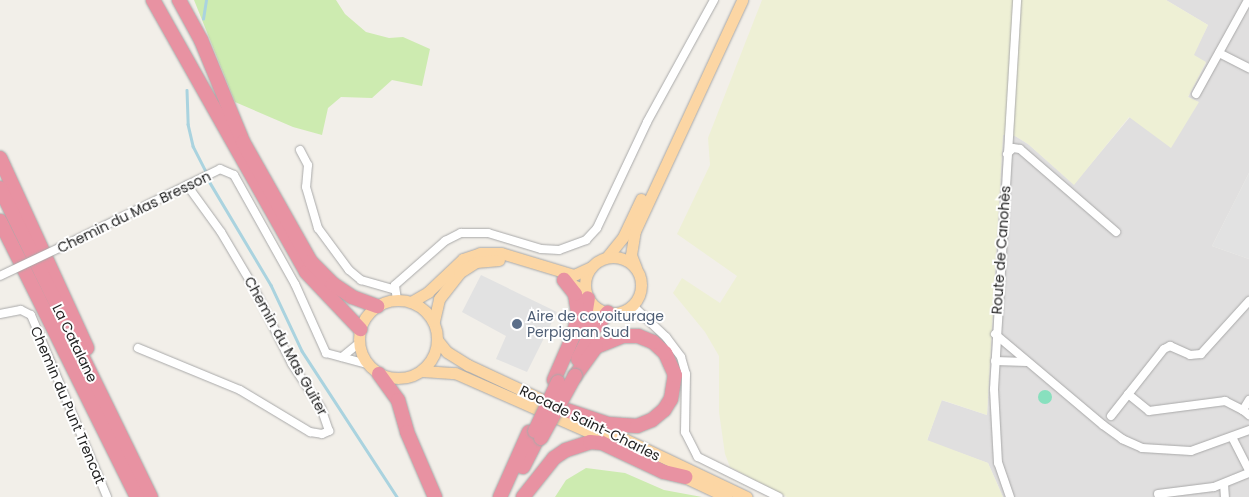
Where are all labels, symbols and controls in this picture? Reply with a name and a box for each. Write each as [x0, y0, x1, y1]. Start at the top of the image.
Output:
street label: Chemin du Mas Bresson [54, 167, 214, 257]
street label: Route de Canohès [988, 185, 1014, 315]
street label: Chemin du Mas Guiter [241, 274, 331, 418]
street label: La Catalane [49, 301, 101, 385]
place label: Aire de covoiturage Perpignan Sud [527, 308, 664, 341]
marker: Aire de covoiturage Perpignan Sud [511, 318, 523, 330]
street label: Chemin du Punt Trencat [27, 324, 109, 486]
street label: Rocade Saint-Charles [517, 382, 663, 464]

